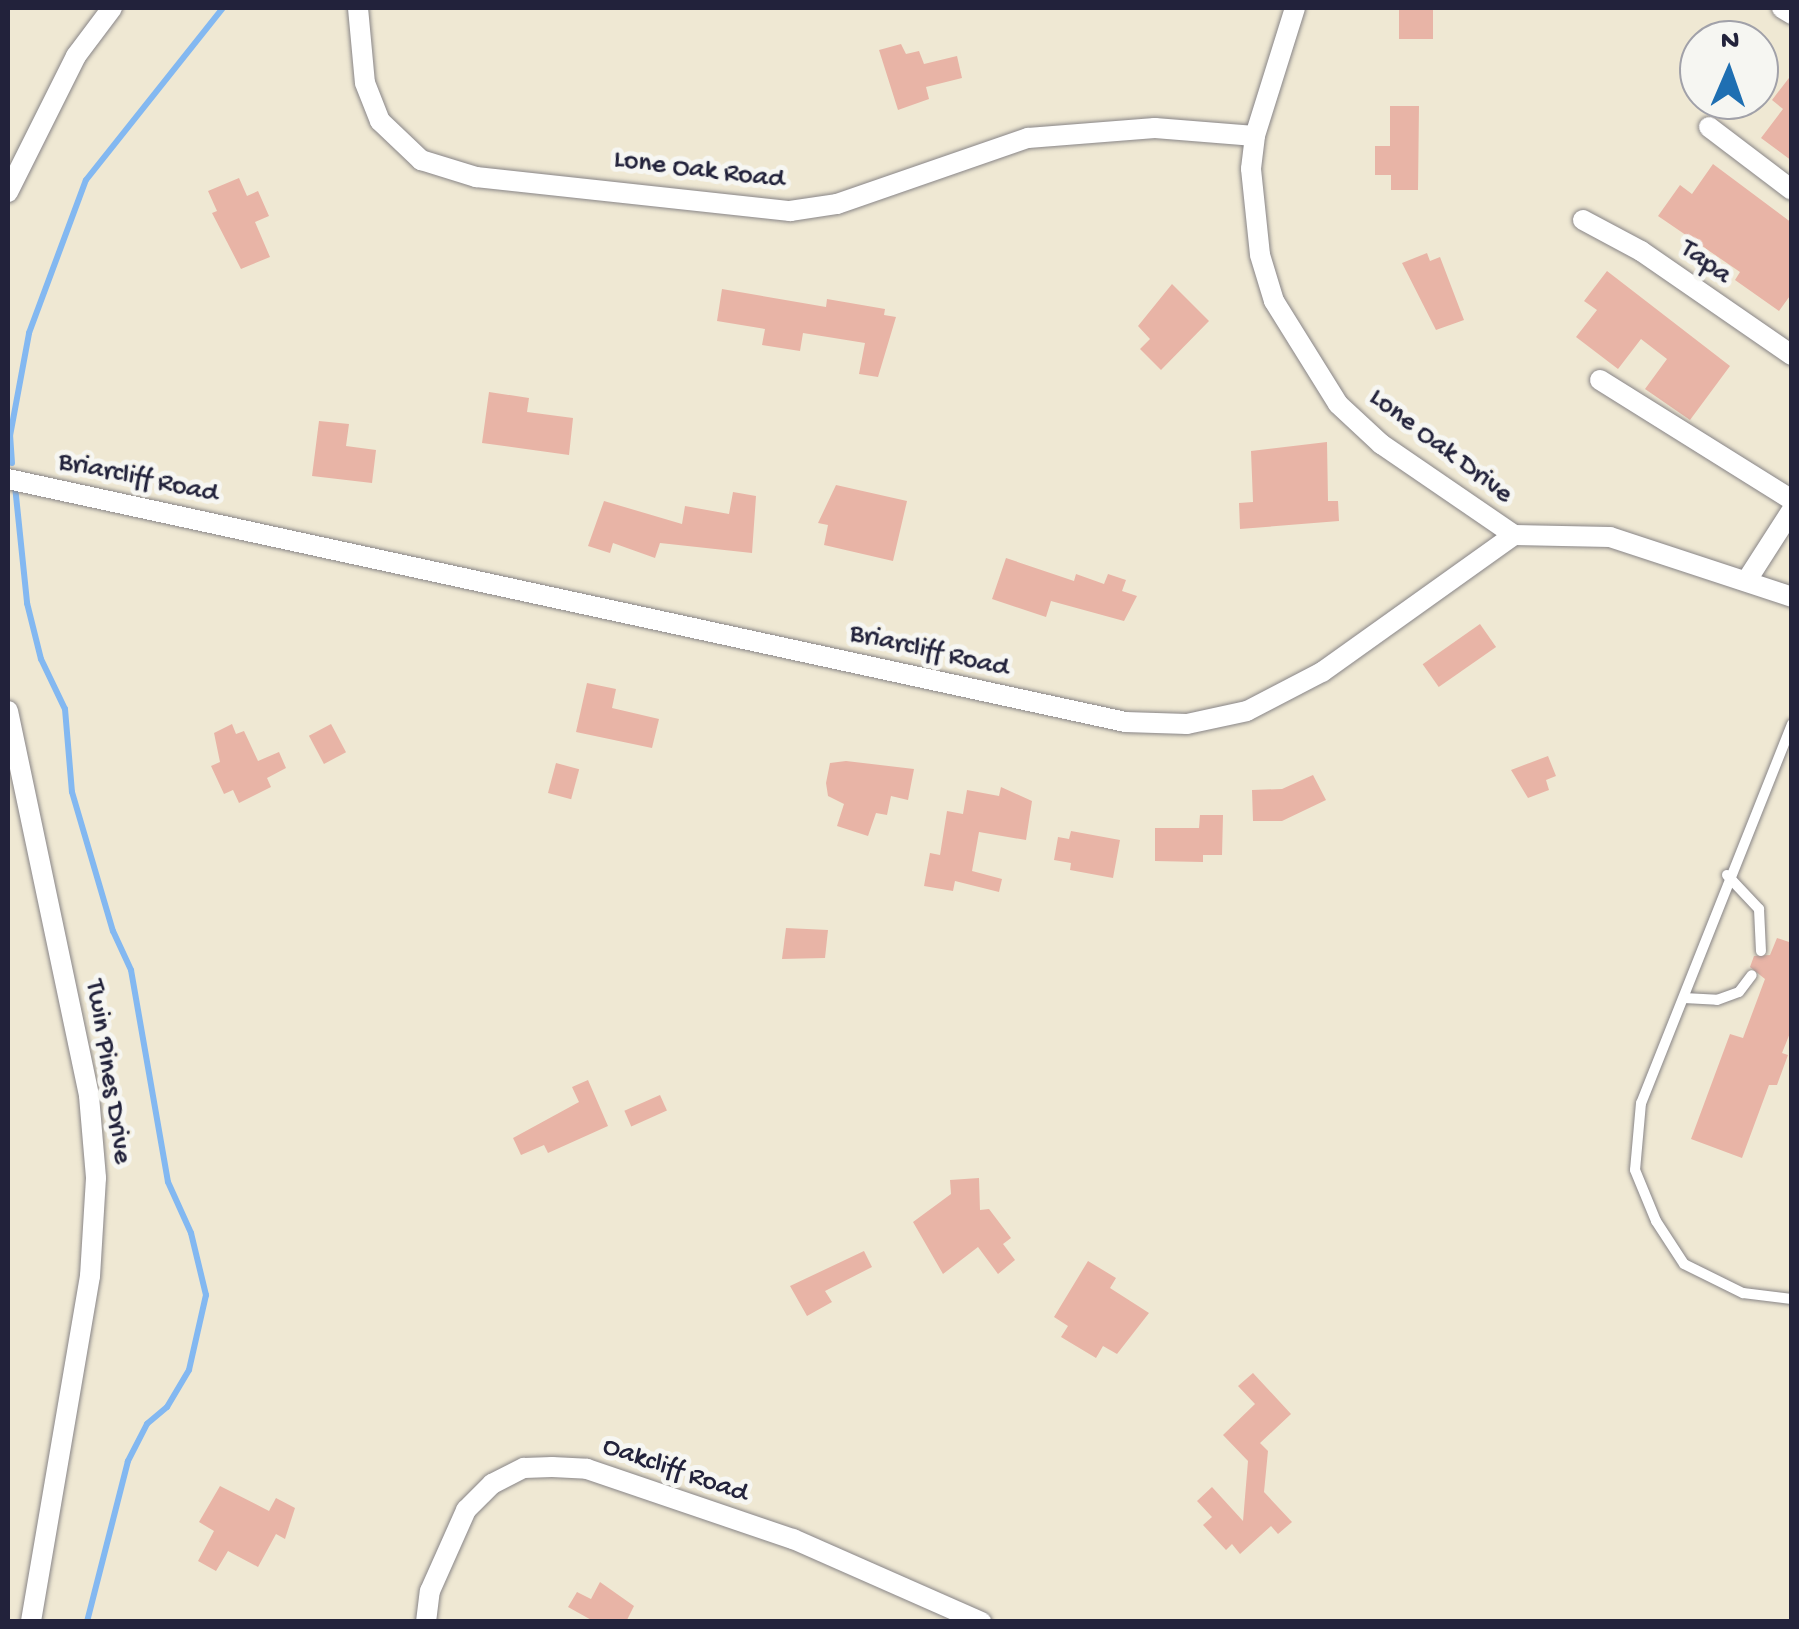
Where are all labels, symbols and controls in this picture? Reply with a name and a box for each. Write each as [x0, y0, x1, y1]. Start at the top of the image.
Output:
north arrow [1679, 20, 1779, 120]
text: N [1720, 25, 1740, 58]
street label: Lone Oak Road [612, 144, 786, 198]
street label: Tapa [1673, 233, 1737, 293]
street label: Lone Oak Drive [1361, 382, 1519, 512]
street label: Briarcliff Road [55, 446, 221, 512]
street label: Briarcliff Road [846, 617, 1012, 687]
street label: Twin Pines Drive [76, 978, 138, 1166]
street label: Oakcliff Road [598, 1430, 752, 1512]

